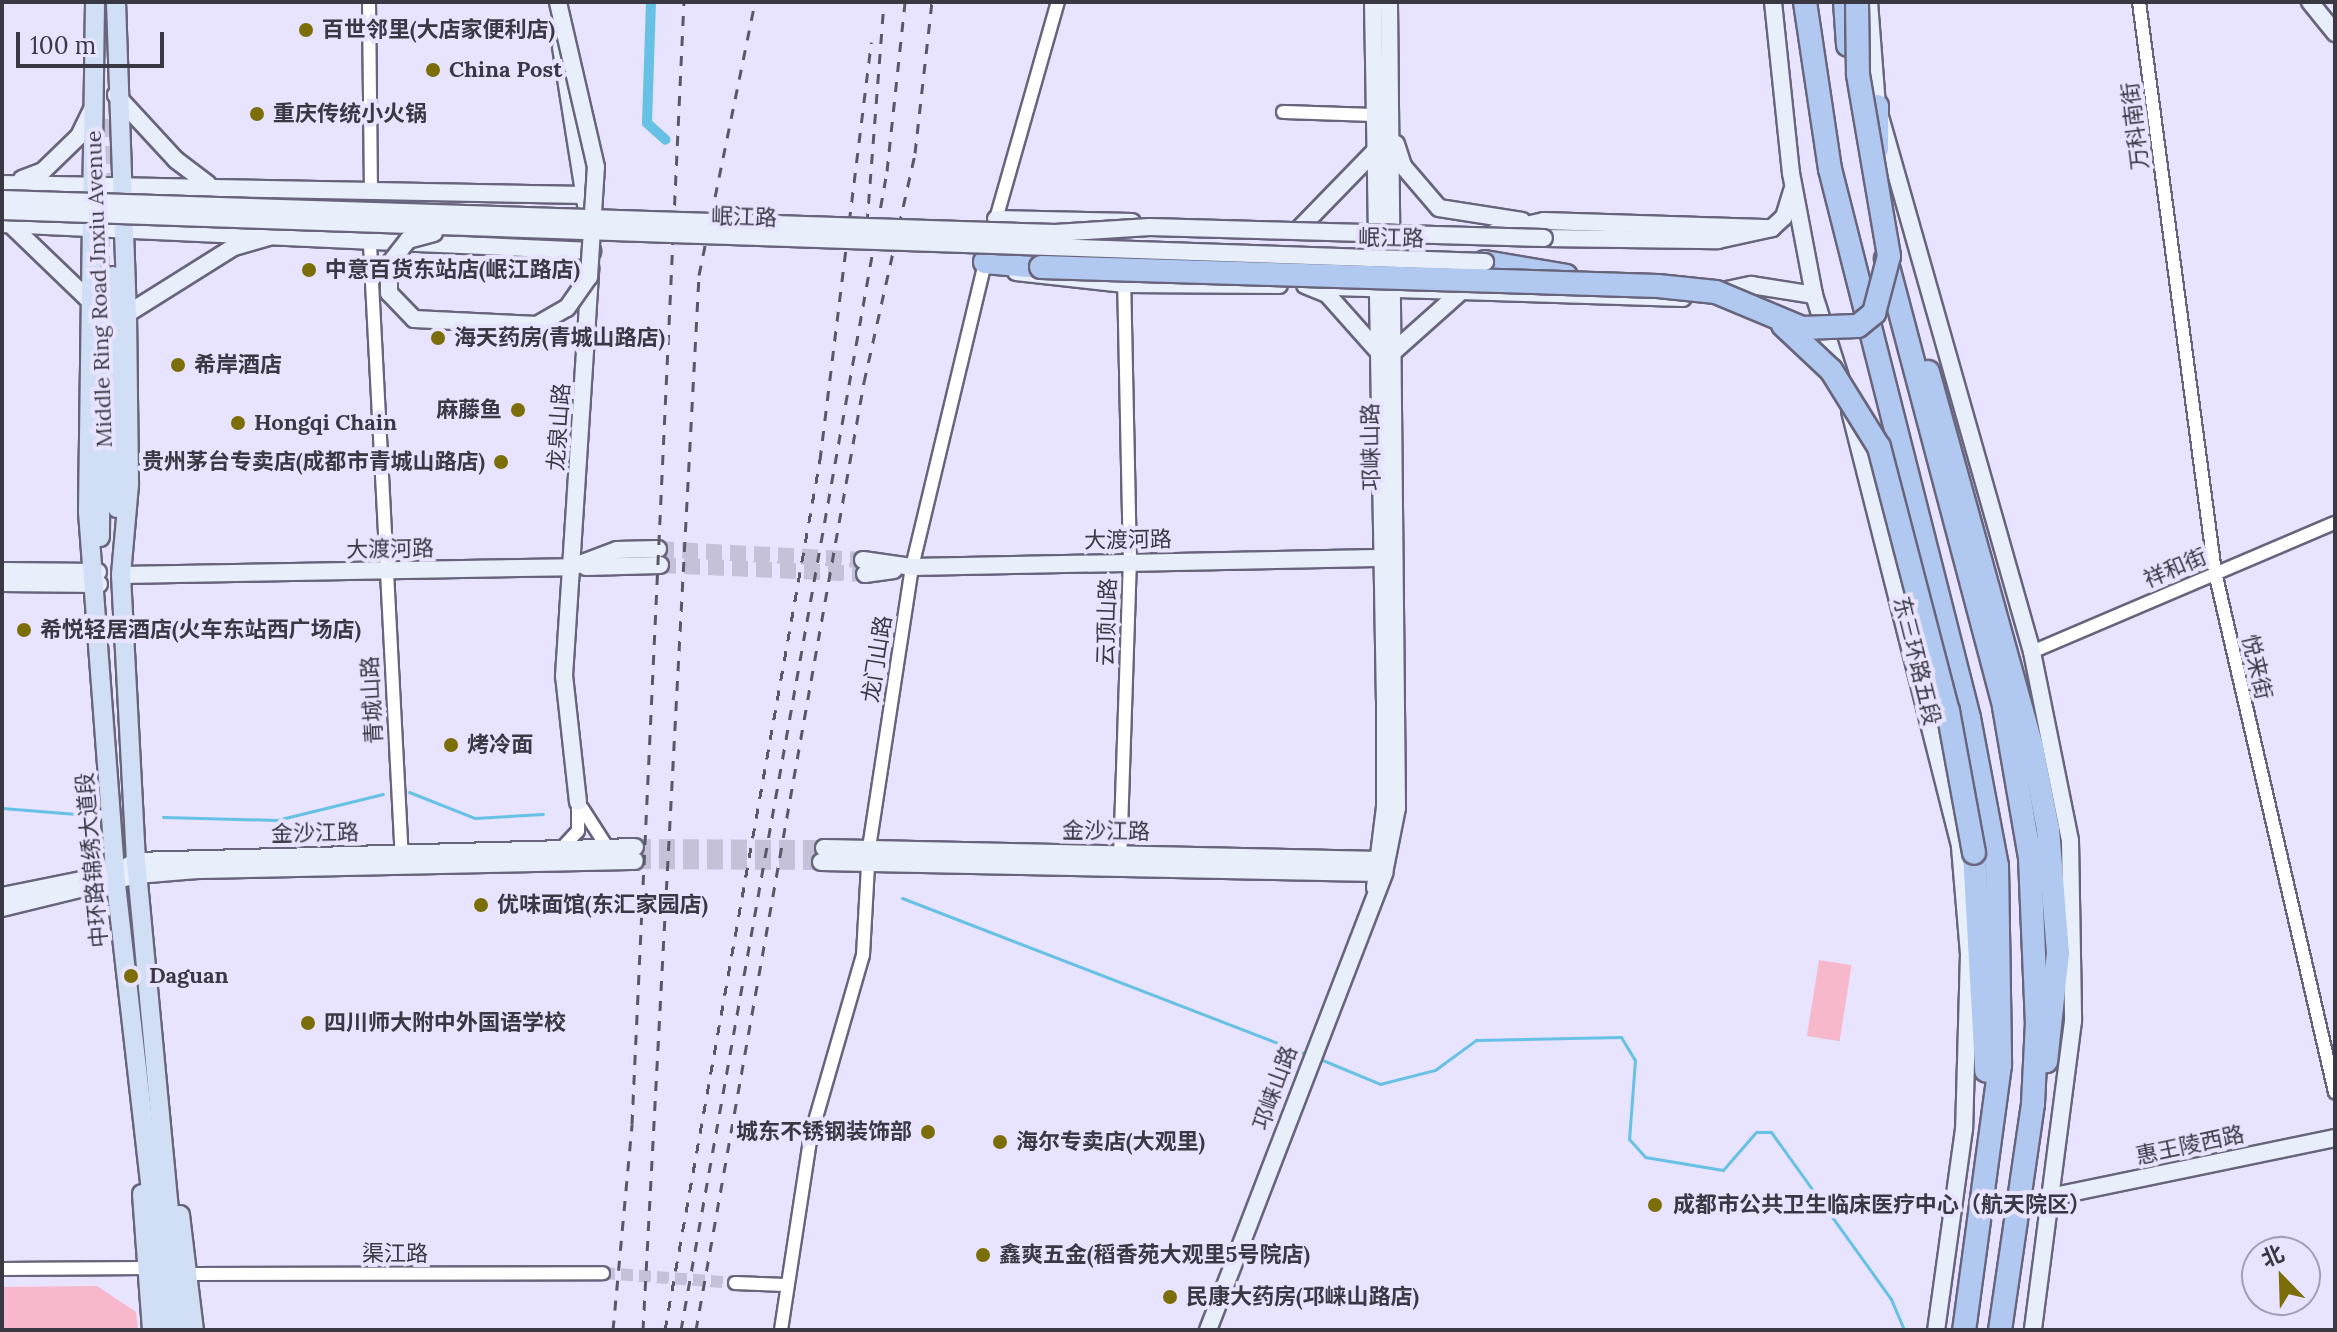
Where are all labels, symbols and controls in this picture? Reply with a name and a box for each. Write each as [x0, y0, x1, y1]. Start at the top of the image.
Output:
scale bar [20, 16, 168, 66]
place label: 百世邻里(大店家便利店) [322, 17, 555, 43]
marker: 百世邻里(大店家便利店) [297, 21, 315, 39]
text: 100 m [30, 30, 96, 61]
place label: China Post [449, 57, 562, 83]
marker: China Post [424, 61, 442, 79]
street label: 万科南街 [2117, 81, 2153, 171]
place label: 重庆传统小火锅 [273, 101, 427, 127]
marker: 重庆传统小火锅 [248, 105, 266, 123]
street label: Middle Ring Road Jnxiu Avenue [80, 130, 118, 448]
street label: 岷江路 [711, 203, 777, 231]
street label: 岷江路 [1358, 224, 1424, 252]
place label: 中意百货东站店(岷江路店) [325, 257, 580, 283]
marker: 中意百货东站店(岷江路店) [300, 261, 318, 279]
place label: 海天药房(青城山路店) [454, 325, 665, 351]
marker: 海天药房(青城山路店) [429, 329, 447, 347]
place label: 希岸酒店 [194, 352, 282, 378]
marker: 希岸酒店 [169, 356, 187, 374]
street label: 龙泉山路 [543, 382, 575, 472]
place label: 麻藤鱼 [436, 397, 502, 423]
marker: 麻藤鱼 [509, 401, 527, 419]
street label: 邛崃山路 [1357, 403, 1385, 491]
place label: Hongqi Chain [254, 410, 397, 436]
marker: Hongqi Chain [229, 414, 247, 432]
place label: 贵州茅台专卖店(成都市青城山路店) [142, 449, 485, 475]
marker: 贵州茅台专卖店(成都市青城山路店) [492, 453, 510, 471]
street label: 大渡河路 [1084, 526, 1172, 554]
street label: 大渡河路 [346, 535, 434, 563]
street label: 祥和街 [2139, 543, 2211, 593]
street label: 云顶山路 [1092, 578, 1122, 666]
street label: 东三环路五段 [1888, 594, 1946, 728]
street label: 龙门山路 [857, 613, 897, 705]
place label: 希悦轻居酒店(火车东站西广场店) [40, 617, 361, 643]
marker: 希悦轻居酒店(火车东站西广场店) [15, 621, 33, 639]
street label: 悦来街 [2237, 632, 2277, 702]
street label: 青城山路 [357, 655, 387, 745]
place label: 烤冷面 [467, 732, 533, 758]
marker: 烤冷面 [442, 736, 460, 754]
street label: 中环路锦绣大道段 [71, 771, 113, 949]
street label: 金沙江路 [1062, 817, 1150, 845]
street label: 金沙江路 [271, 819, 359, 847]
place label: 优味面馆(东汇家园店) [497, 892, 708, 918]
marker: 优味面馆(东汇家园店) [472, 896, 490, 914]
place label: Daguan [149, 963, 229, 989]
marker: Daguan [120, 965, 142, 987]
place label: 四川师大附中外国语学校 [324, 1010, 566, 1036]
marker: 四川师大附中外国语学校 [299, 1014, 317, 1032]
street label: 邛崃山路 [1248, 1042, 1302, 1134]
place label: 城东不锈钢装饰部 [736, 1119, 912, 1145]
street label: 惠王陵西路 [2133, 1121, 2247, 1169]
marker: 城东不锈钢装饰部 [919, 1123, 937, 1141]
place label: 海尔专卖店(大观里) [1016, 1129, 1205, 1155]
marker: 海尔专卖店(大观里) [991, 1133, 1009, 1151]
place label: 成都市公共卫生临床医疗中心（航天院区） [1673, 1192, 2091, 1218]
marker: 成都市公共卫生临床医疗中心（航天院区） [1644, 1194, 1666, 1216]
north arrow [2241, 1236, 2321, 1316]
text: 北 [2257, 1239, 2288, 1273]
street label: 渠江路 [362, 1241, 428, 1267]
place label: 鑫爽五金(稻香苑大观里5号院店) [999, 1242, 1310, 1268]
marker: 鑫爽五金(稻香苑大观里5号院店) [974, 1246, 992, 1264]
place label: 民康大药房(邛崃山路店) [1186, 1284, 1419, 1310]
marker: 民康大药房(邛崃山路店) [1161, 1288, 1179, 1306]

